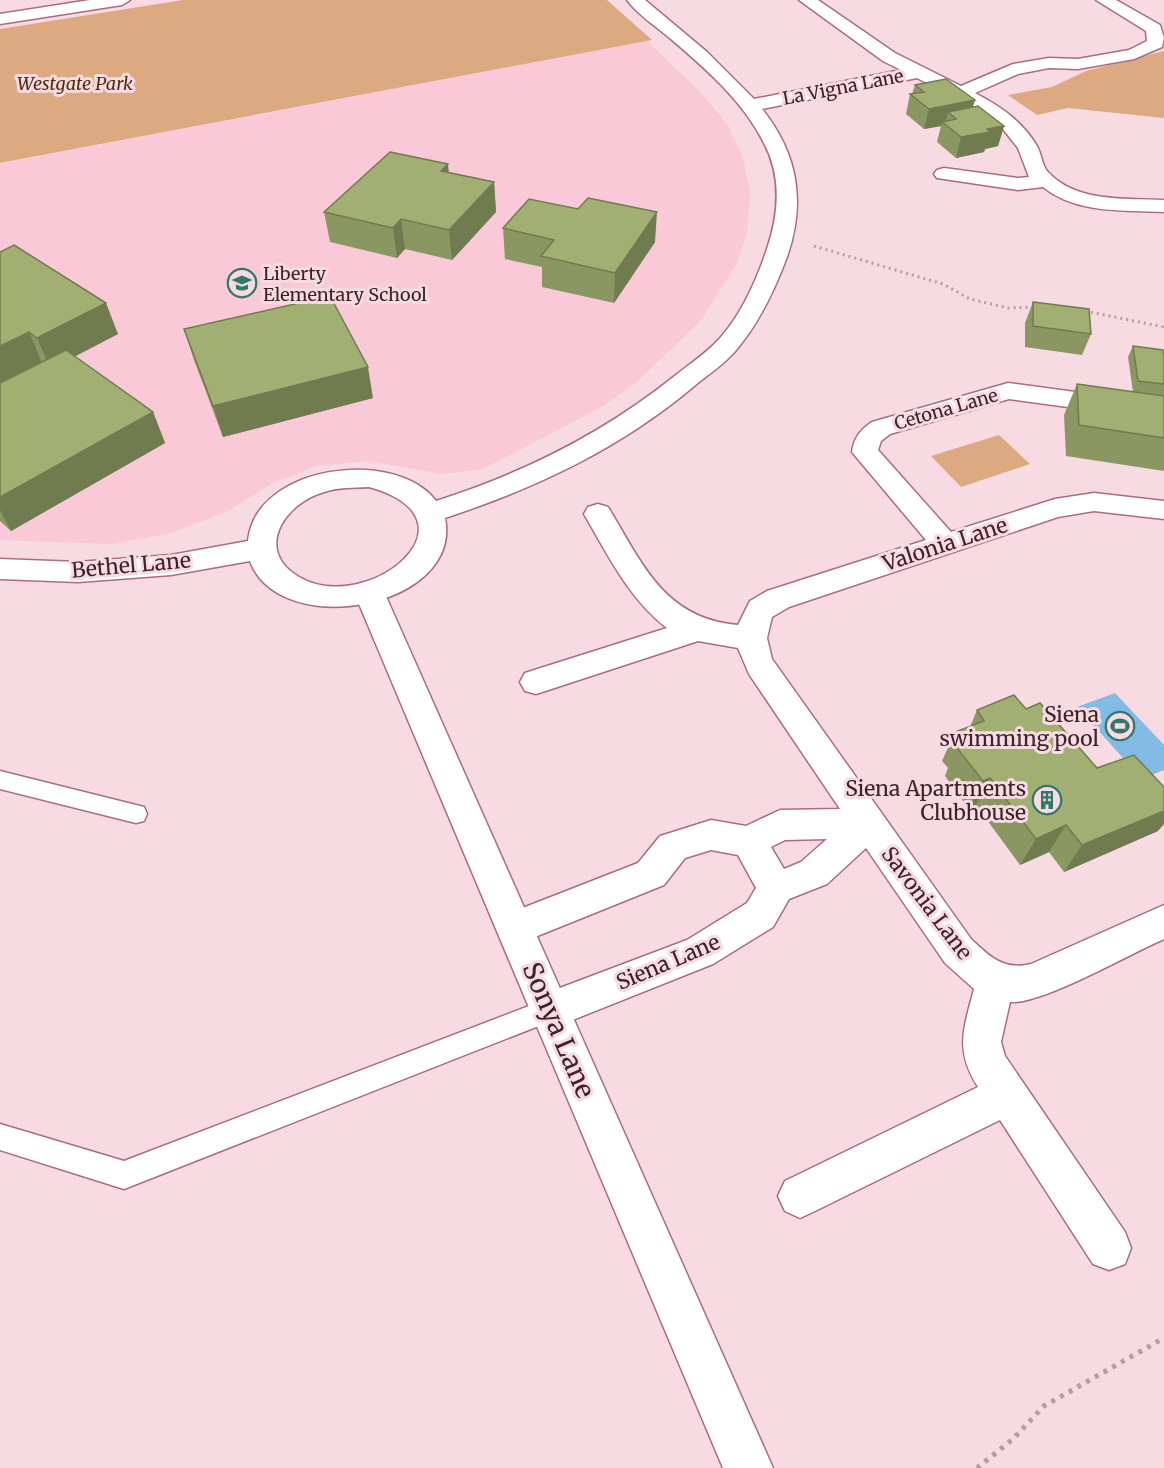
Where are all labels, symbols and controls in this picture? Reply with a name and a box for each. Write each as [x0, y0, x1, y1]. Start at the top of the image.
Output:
street label: La Vigna Lane [780, 64, 906, 110]
park label: Westgate Park [17, 72, 133, 95]
place label: Liberty Elementary School [263, 262, 427, 306]
school or university icon: Liberty Elementary School [226, 267, 258, 299]
street label: Cetona Lane [892, 383, 1000, 435]
street label: Valonia Lane [878, 511, 1011, 577]
street label: Bethel Lane [70, 546, 192, 584]
place label: Siena swimming pool [939, 701, 1099, 752]
sports icon: Siena swimming pool [1104, 710, 1136, 742]
place label: Siena Apartments Clubhouse [845, 775, 1026, 826]
building icon: Siena Apartments Clubhouse [1031, 784, 1063, 816]
street label: Savonia Lane [876, 841, 978, 965]
street label: Siena Lane [612, 928, 724, 996]
street label: Sonya Lane [516, 957, 602, 1103]

